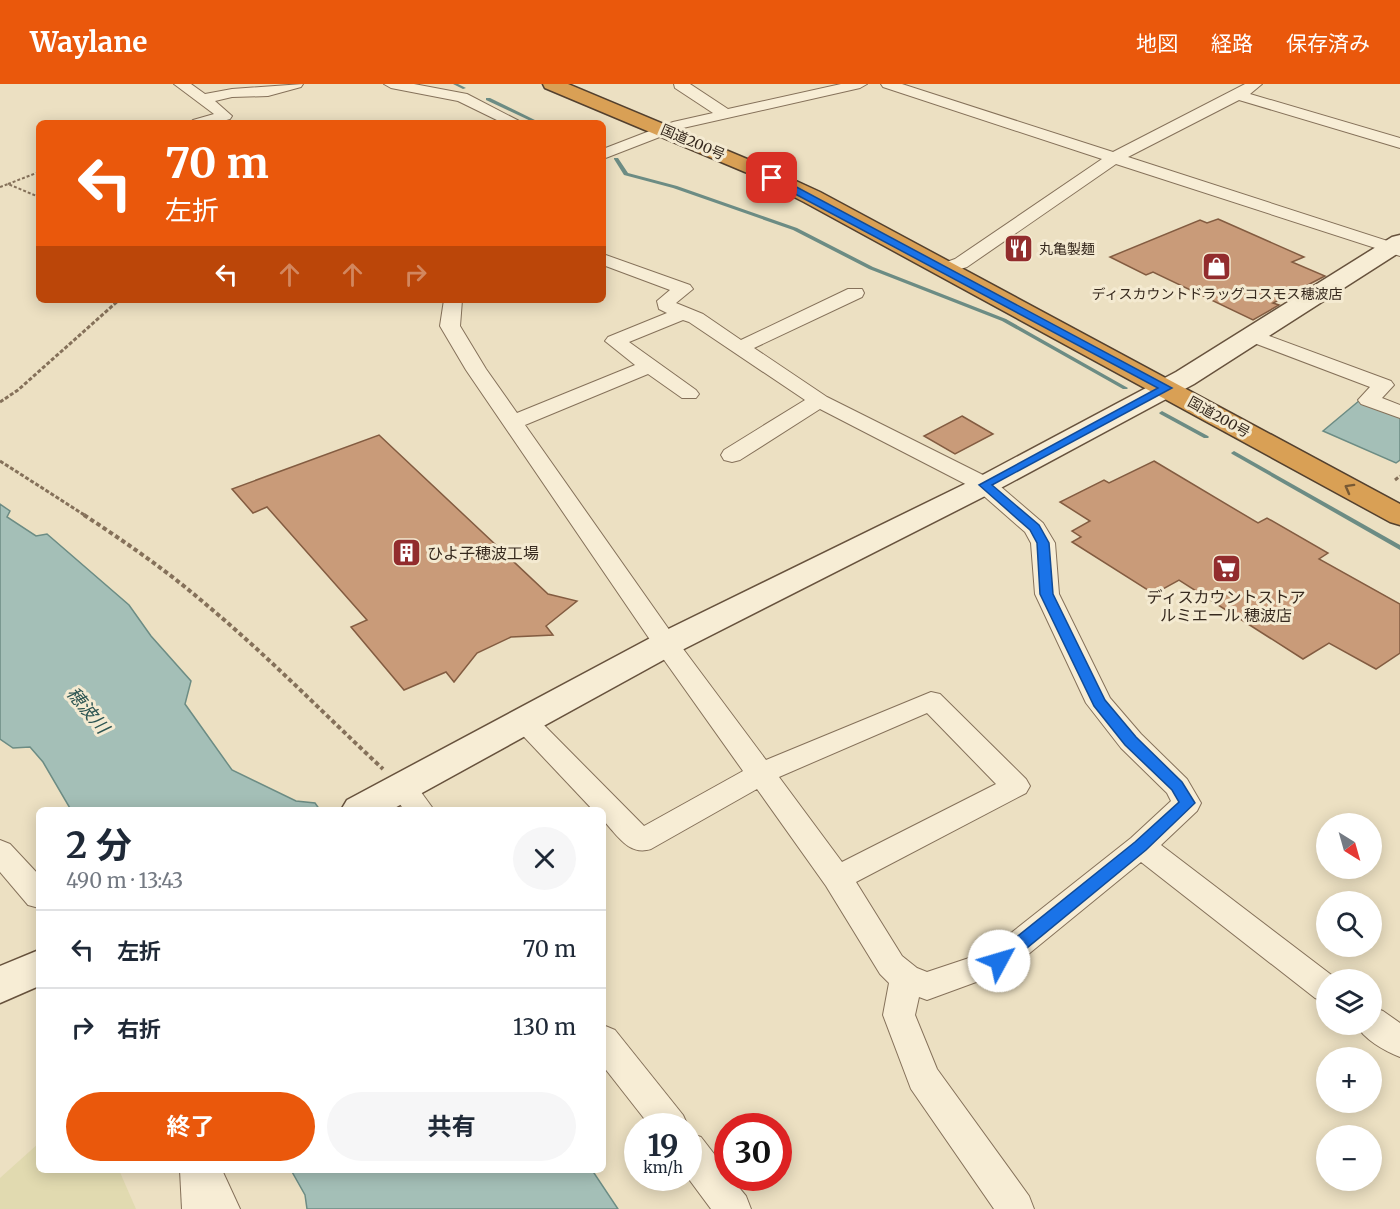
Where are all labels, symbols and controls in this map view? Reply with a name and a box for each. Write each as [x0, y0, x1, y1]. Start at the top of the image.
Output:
text: Waylane [30, 24, 147, 60]
text: 地図 [1136, 30, 1178, 57]
text: 経路 [1211, 30, 1253, 57]
text: 保存済み [1286, 30, 1370, 57]
street label: 国道200号 [658, 120, 728, 164]
text: 70 m [165, 137, 269, 189]
icon: left [66, 144, 144, 222]
pin [746, 152, 797, 203]
icon: arrive [755, 161, 788, 194]
text: 左折 [165, 193, 219, 227]
restaurant icon: 丸亀製麺 [1002, 233, 1034, 265]
place label: 丸亀製麺 [1039, 240, 1095, 258]
shop icon: ディスカウントドラッグコスモス穂波店 [1201, 251, 1233, 283]
icon: left [210, 258, 243, 291]
icon: ahead [273, 258, 306, 291]
icon: ahead [336, 258, 369, 291]
icon: right [399, 258, 432, 291]
place label: ディスカウントドラッグコスモス穂波店 [1091, 285, 1343, 303]
street label: 国道200号 [1185, 393, 1253, 441]
one-way arrow [1344, 484, 1355, 495]
building icon: ひよ子穂波工場 [390, 537, 422, 569]
place label: ひよ子穂波工場 [427, 543, 539, 563]
supermarket icon: ディスカウントストア ルミエール 穂波店 [1210, 553, 1242, 585]
place label: ディスカウントストア ルミエール 穂波店 [1147, 587, 1305, 625]
water label: 穂波川 [62, 682, 115, 740]
north arrow [1316, 813, 1382, 879]
map controls [1316, 813, 1382, 1191]
text: 2 分 [66, 823, 132, 868]
button: close [513, 827, 576, 890]
text: 490 m · 13:43 [66, 868, 183, 893]
button: search [1316, 891, 1382, 957]
position arrow [967, 929, 1031, 993]
icon: left [66, 933, 99, 966]
text: 70 m [523, 935, 576, 963]
text: 左折 [117, 937, 161, 965]
button: layers [1316, 969, 1382, 1035]
icon: right [66, 1011, 99, 1044]
text: 130 m [513, 1013, 576, 1041]
text: 右折 [117, 1015, 161, 1043]
button: + [1316, 1047, 1382, 1113]
button: 終了 [66, 1092, 315, 1161]
button: 共有 [327, 1092, 576, 1161]
speed limit sign: 30 [714, 1113, 792, 1191]
button: − [1316, 1125, 1382, 1191]
text: 19 [647, 1126, 679, 1164]
text: km/h [643, 1158, 683, 1177]

